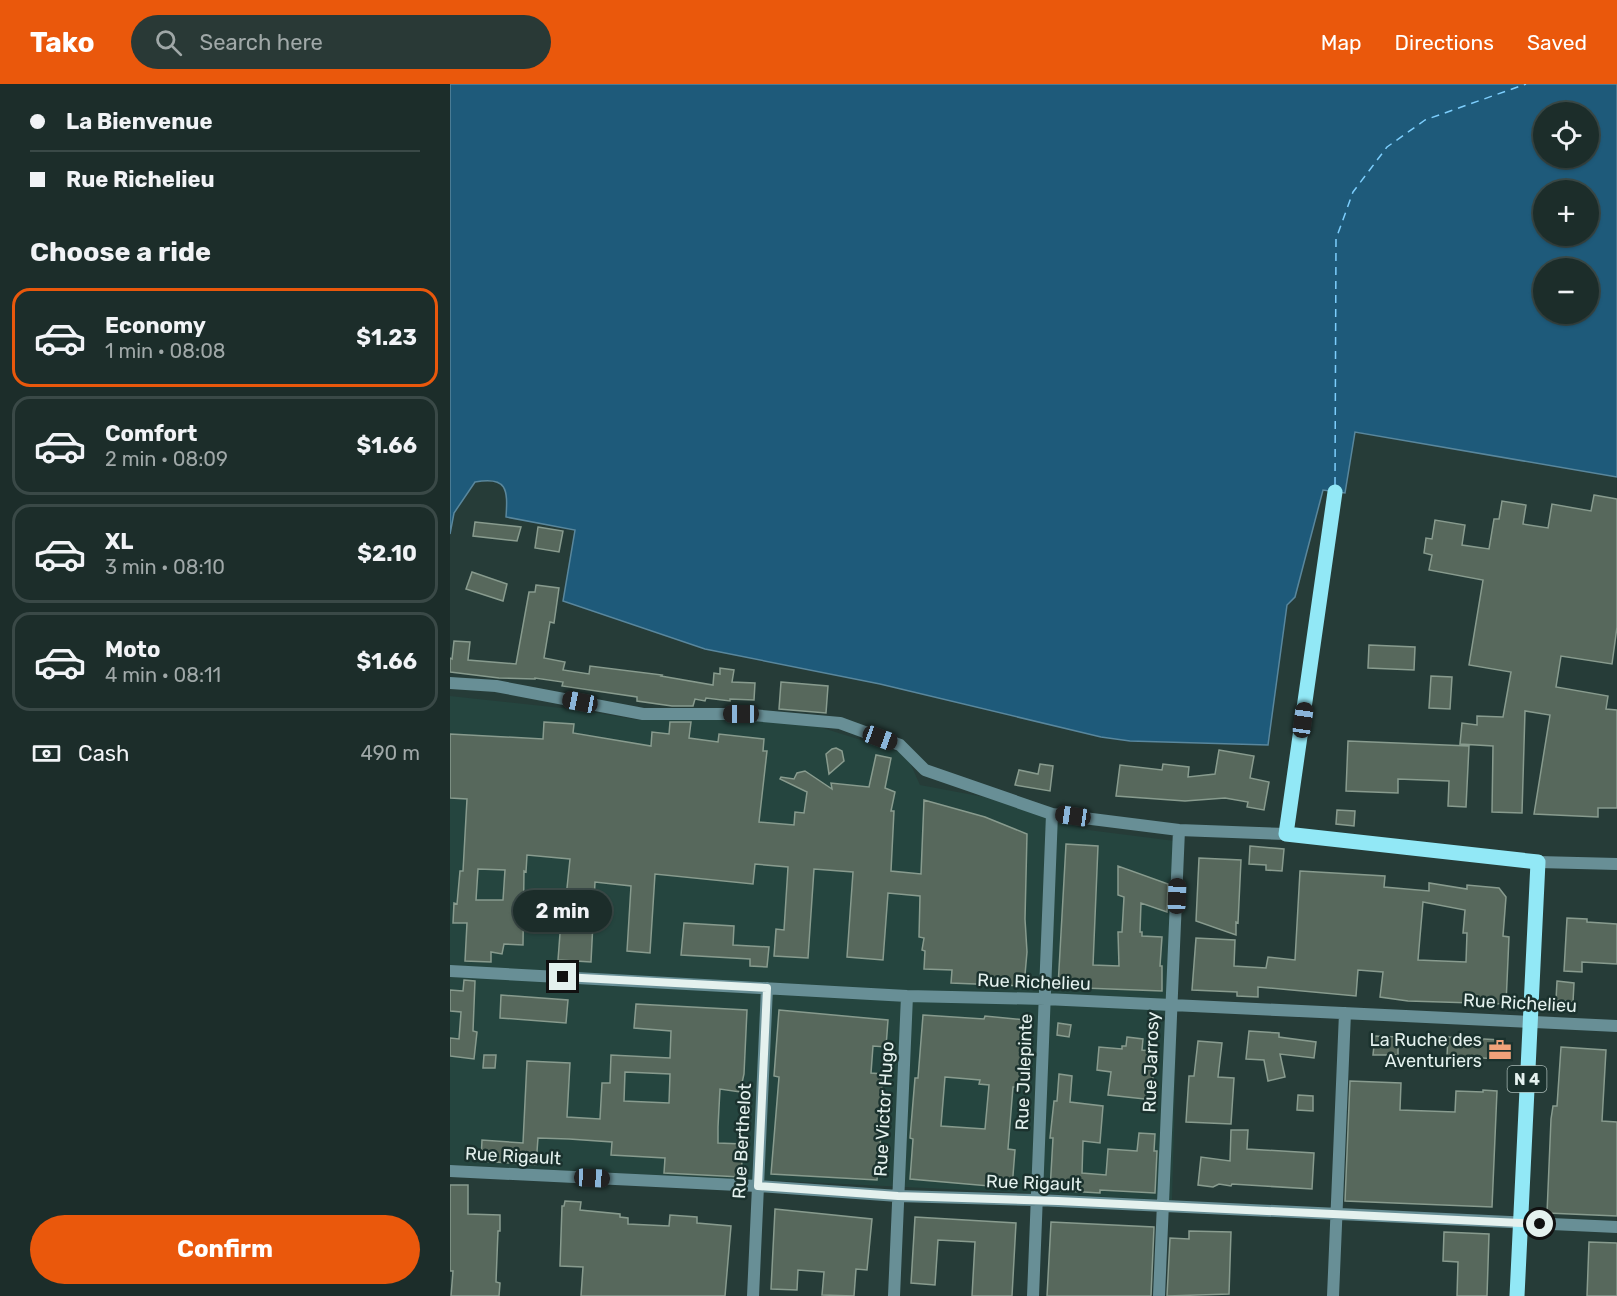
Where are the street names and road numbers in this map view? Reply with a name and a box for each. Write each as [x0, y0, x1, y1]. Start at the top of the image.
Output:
street label: Rue Richelieu [977, 969, 1091, 995]
street label: Rue Richelieu [1463, 989, 1577, 1017]
street label: Rue Jarrosy [1138, 1011, 1164, 1113]
street label: Rue Julepinte [1011, 1013, 1037, 1131]
street label: Rue Victor Hugo [869, 1041, 899, 1177]
road number: N 4 [1508, 1066, 1546, 1092]
street label: Rue Berthelot [728, 1083, 756, 1199]
street label: Rue Rigault [464, 1142, 562, 1170]
street label: Rue Rigault [986, 1170, 1082, 1196]

